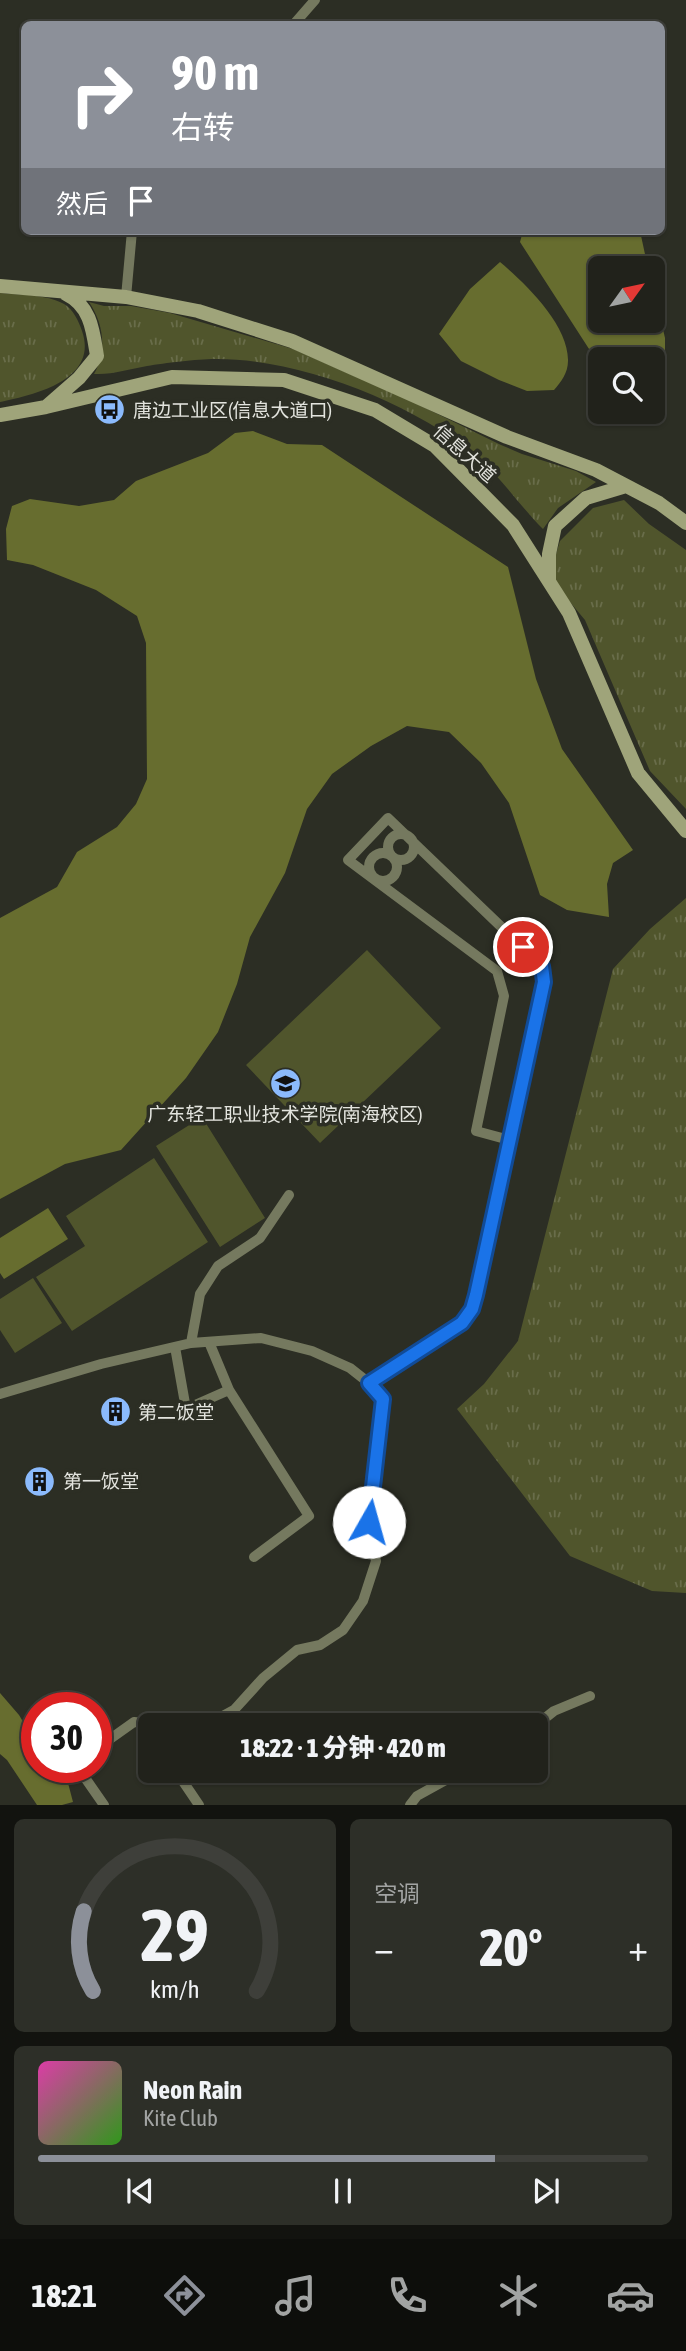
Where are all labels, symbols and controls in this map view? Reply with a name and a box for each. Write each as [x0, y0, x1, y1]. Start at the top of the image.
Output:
text: 90 m [171, 44, 259, 100]
icon: right [56, 49, 147, 140]
text: 右转 [171, 109, 235, 146]
icon: arrive [122, 182, 160, 220]
text: 然后 [56, 189, 108, 219]
north arrow [588, 256, 665, 332]
map controls [588, 256, 665, 424]
button: search [588, 347, 665, 424]
bus stop icon: 唐边工业区(信息大道口) [93, 393, 127, 427]
place label: 唐边工业区(信息大道口) [133, 399, 332, 421]
street label: 信息大道 [429, 419, 501, 487]
pin [493, 917, 553, 977]
icon: arrive [504, 928, 542, 966]
school or university icon: 广东轻工职业技术学院(南海校区) [268, 1066, 302, 1100]
place label: 广东轻工职业技术学院(南海校区) [147, 1103, 423, 1125]
building icon: 第二饭堂 [98, 1395, 132, 1429]
place label: 第二饭堂 [138, 1401, 214, 1423]
building icon: 第一饭堂 [23, 1464, 57, 1498]
place label: 第一饭堂 [63, 1470, 139, 1492]
position arrow [332, 1485, 406, 1559]
speed limit sign: 30 [21, 1692, 112, 1783]
text: 18:22 · 1 分钟 · 420 m [240, 1733, 446, 1763]
text: 空调 [374, 1881, 420, 1907]
text: 29 [141, 1894, 209, 1977]
text: 20° [479, 1917, 543, 1977]
text: − [374, 1926, 394, 1969]
text: + [628, 1926, 648, 1969]
text: km/h [150, 1975, 200, 2003]
text: Neon Rain [143, 2075, 242, 2105]
text: Kite Club [143, 2105, 218, 2131]
icon: previous [121, 2172, 159, 2210]
icon: pause [324, 2172, 362, 2210]
icon: next [527, 2172, 565, 2210]
icon: directions [160, 2271, 209, 2320]
icon: music [271, 2271, 320, 2320]
icon: phone [383, 2271, 432, 2320]
icon: climate [494, 2271, 543, 2320]
icon: car [606, 2271, 655, 2320]
text: 18:21 [31, 2277, 97, 2314]

